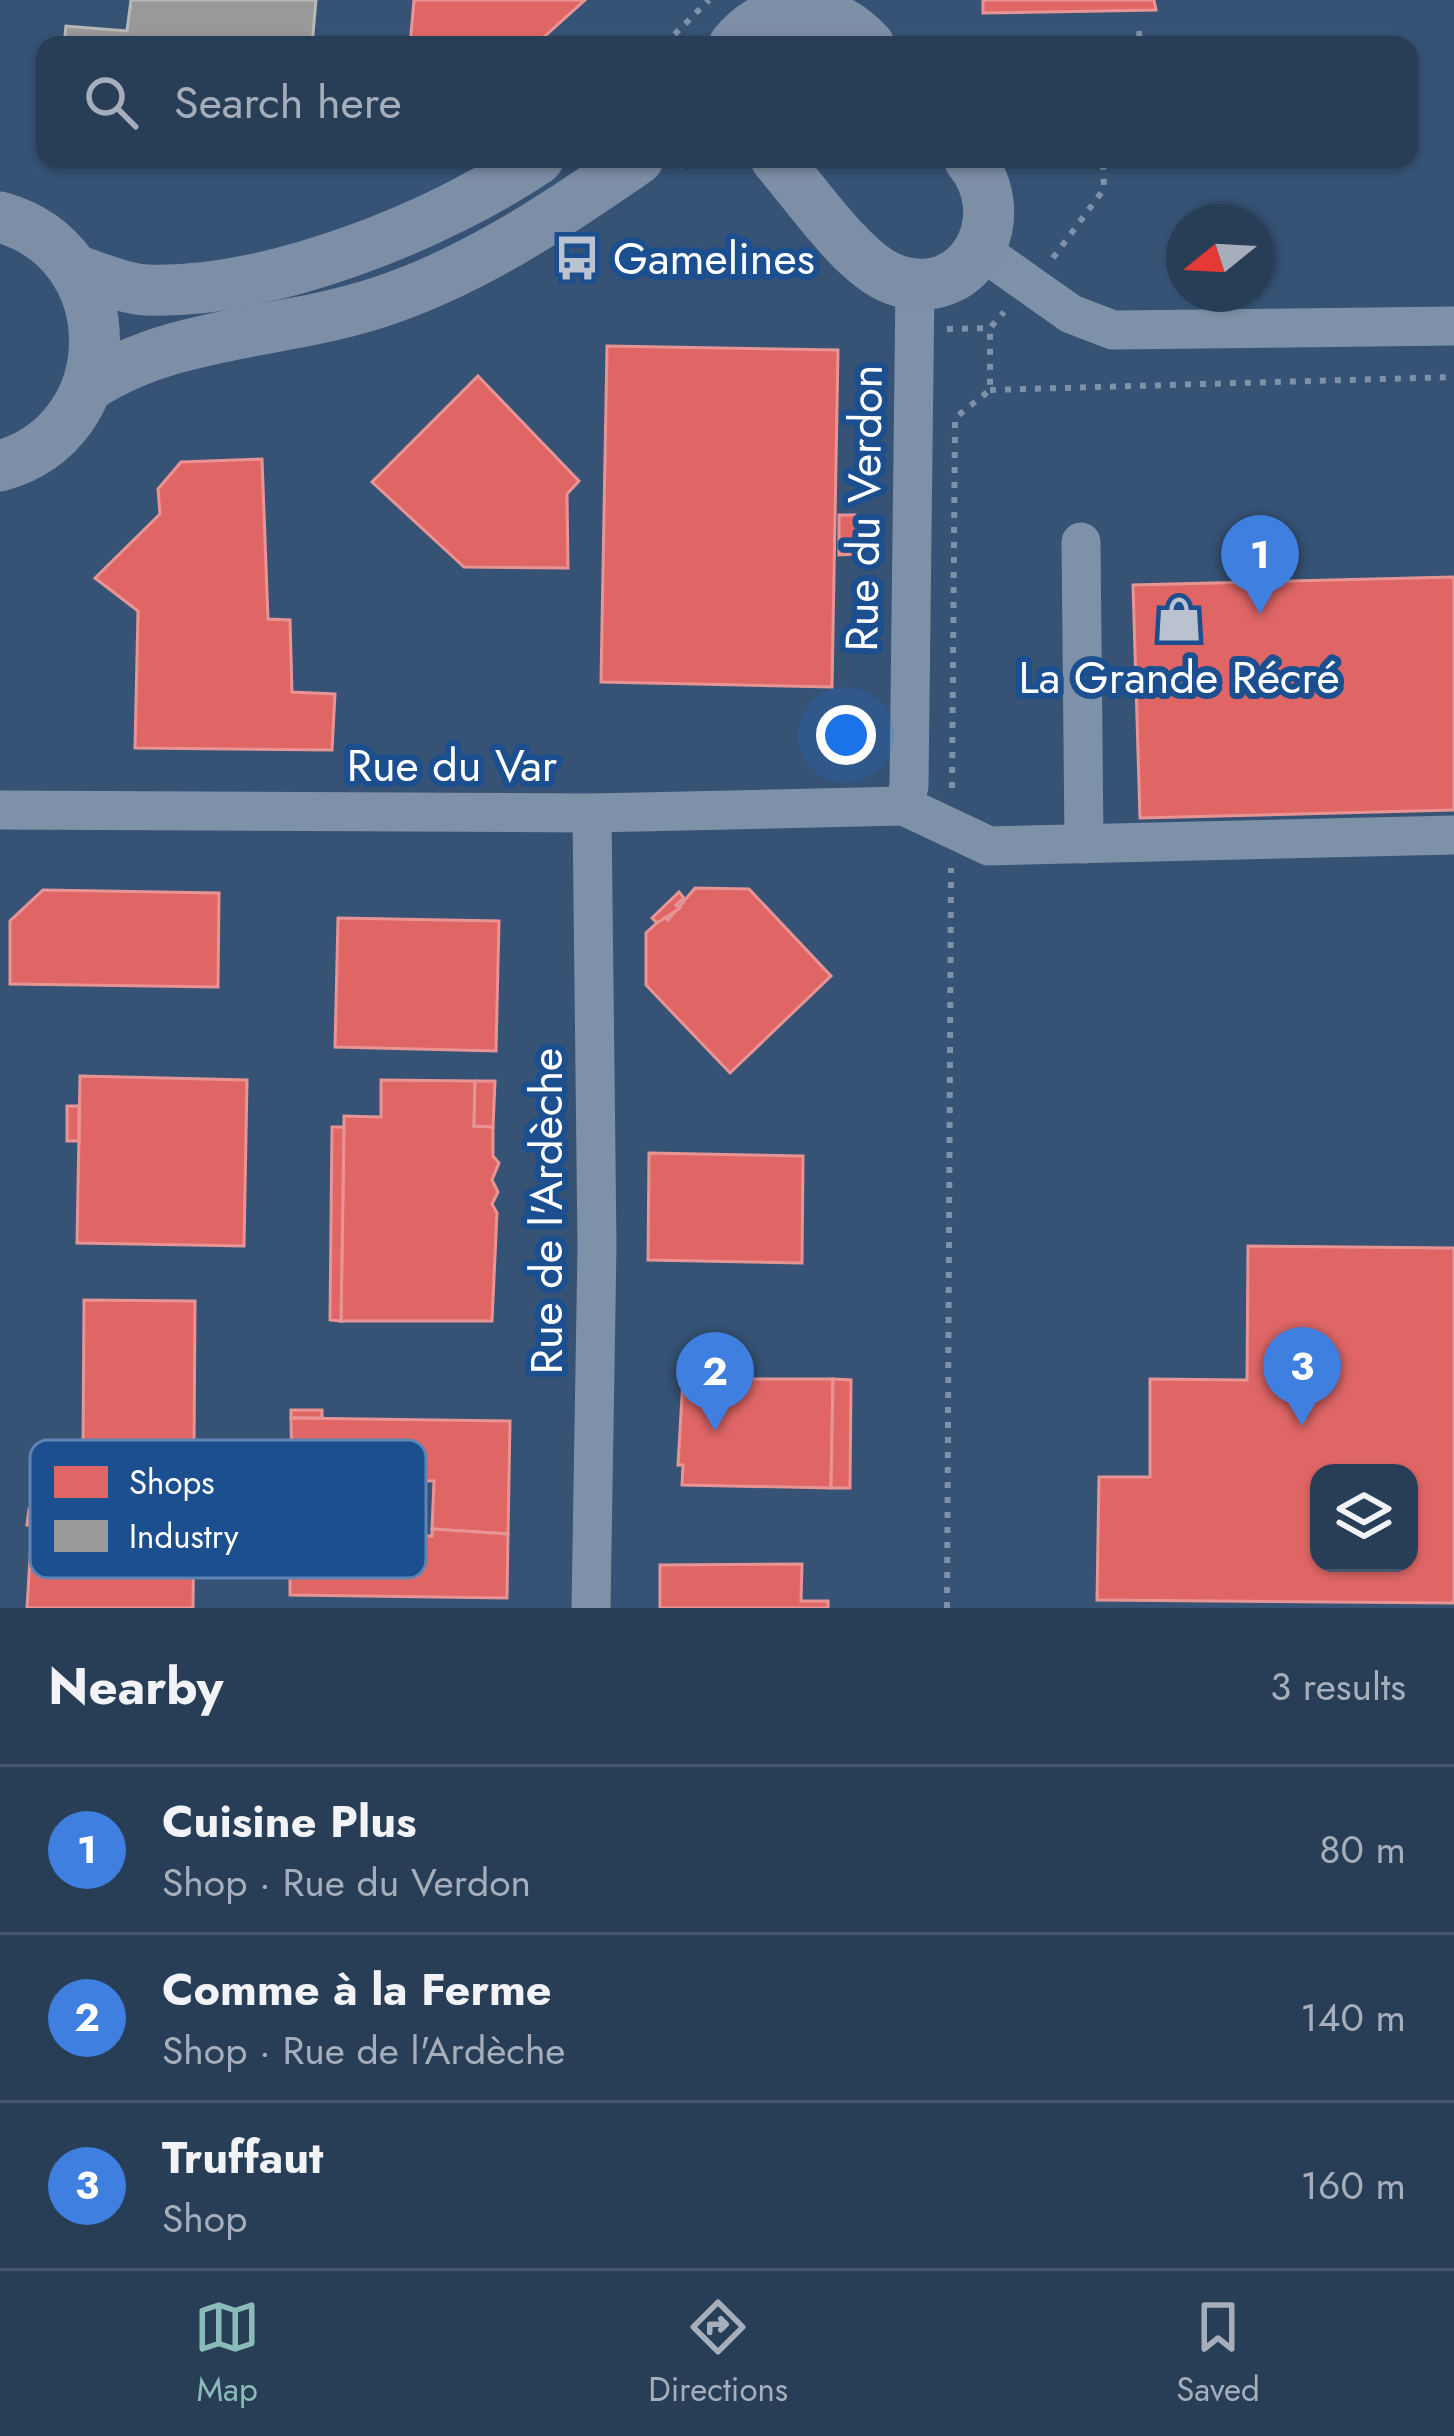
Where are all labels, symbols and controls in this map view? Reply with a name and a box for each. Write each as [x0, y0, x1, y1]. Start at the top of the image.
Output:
search box [36, 36, 1418, 168]
icon: search [78, 69, 144, 135]
text: Search here [174, 70, 402, 135]
north arrow [1166, 204, 1274, 312]
place label: Gamelines [613, 226, 815, 291]
bus stop icon: Gamelines [552, 233, 602, 283]
street label: Rue du Verdon [829, 364, 899, 652]
pin: 1 [1221, 515, 1299, 614]
shop icon: La Grande Récré [1154, 594, 1204, 644]
place label: La Grande Récré [1018, 645, 1340, 710]
your location [816, 705, 876, 765]
street label: Rue du Var [347, 733, 558, 798]
street label: Rue de l'Ardèche [514, 1048, 579, 1374]
pin: 3 [1263, 1327, 1341, 1426]
pin: 2 [676, 1332, 754, 1431]
legend [30, 1440, 426, 1578]
text: Shops [129, 1459, 215, 1506]
map controls [1310, 1464, 1418, 1572]
button: layers [1310, 1464, 1418, 1572]
text: Industry [129, 1513, 239, 1560]
text: Nearby [48, 1649, 223, 1723]
text: 3 results [1270, 1658, 1406, 1715]
text: Cuisine Plus [162, 1789, 417, 1854]
text: 1 [77, 1821, 97, 1878]
text: 80 m [1319, 1821, 1406, 1878]
text: Shop · Rue du Verdon [162, 1854, 531, 1911]
text: Comme à la Ferme [162, 1957, 552, 2022]
text: 2 [74, 1989, 100, 2046]
text: 140 m [1300, 1989, 1406, 2046]
text: Shop · Rue de l'Ardèche [162, 2022, 565, 2079]
text: Truffaut [162, 2125, 323, 2190]
text: 3 [75, 2157, 99, 2214]
text: 160 m [1300, 2157, 1406, 2214]
text: Shop [162, 2190, 247, 2247]
tab: Map [194, 2294, 260, 2413]
tab: Directions [648, 2294, 788, 2413]
tab: Saved [1176, 2294, 1260, 2413]

